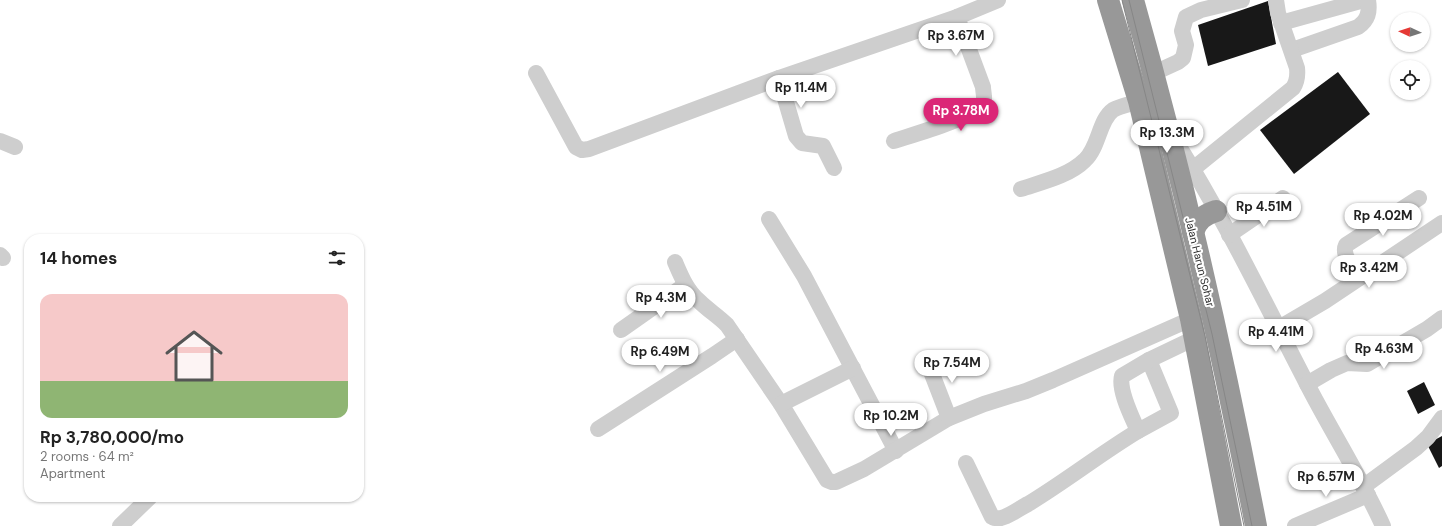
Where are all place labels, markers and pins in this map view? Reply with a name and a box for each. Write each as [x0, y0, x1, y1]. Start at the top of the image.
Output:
pin: Rp 3.67M [915, 23, 997, 57]
pin: Rp 11.4M [760, 75, 842, 109]
pin: Rp 3.78M [920, 98, 1002, 132]
pin: Rp 13.3M [1126, 120, 1208, 154]
pin: Rp 4.51M [1223, 194, 1305, 228]
pin: Rp 4.02M [1342, 203, 1424, 237]
pin: Rp 3.42M [1328, 255, 1410, 289]
pin: Rp 4.3M [624, 285, 698, 319]
pin: Rp 4.41M [1235, 319, 1317, 353]
pin: Rp 4.63M [1343, 336, 1425, 370]
pin: Rp 6.49M [619, 339, 701, 373]
pin: Rp 7.54M [911, 350, 993, 384]
pin: Rp 10.2M [850, 403, 932, 437]
pin: Rp 6.57M [1285, 464, 1367, 498]

